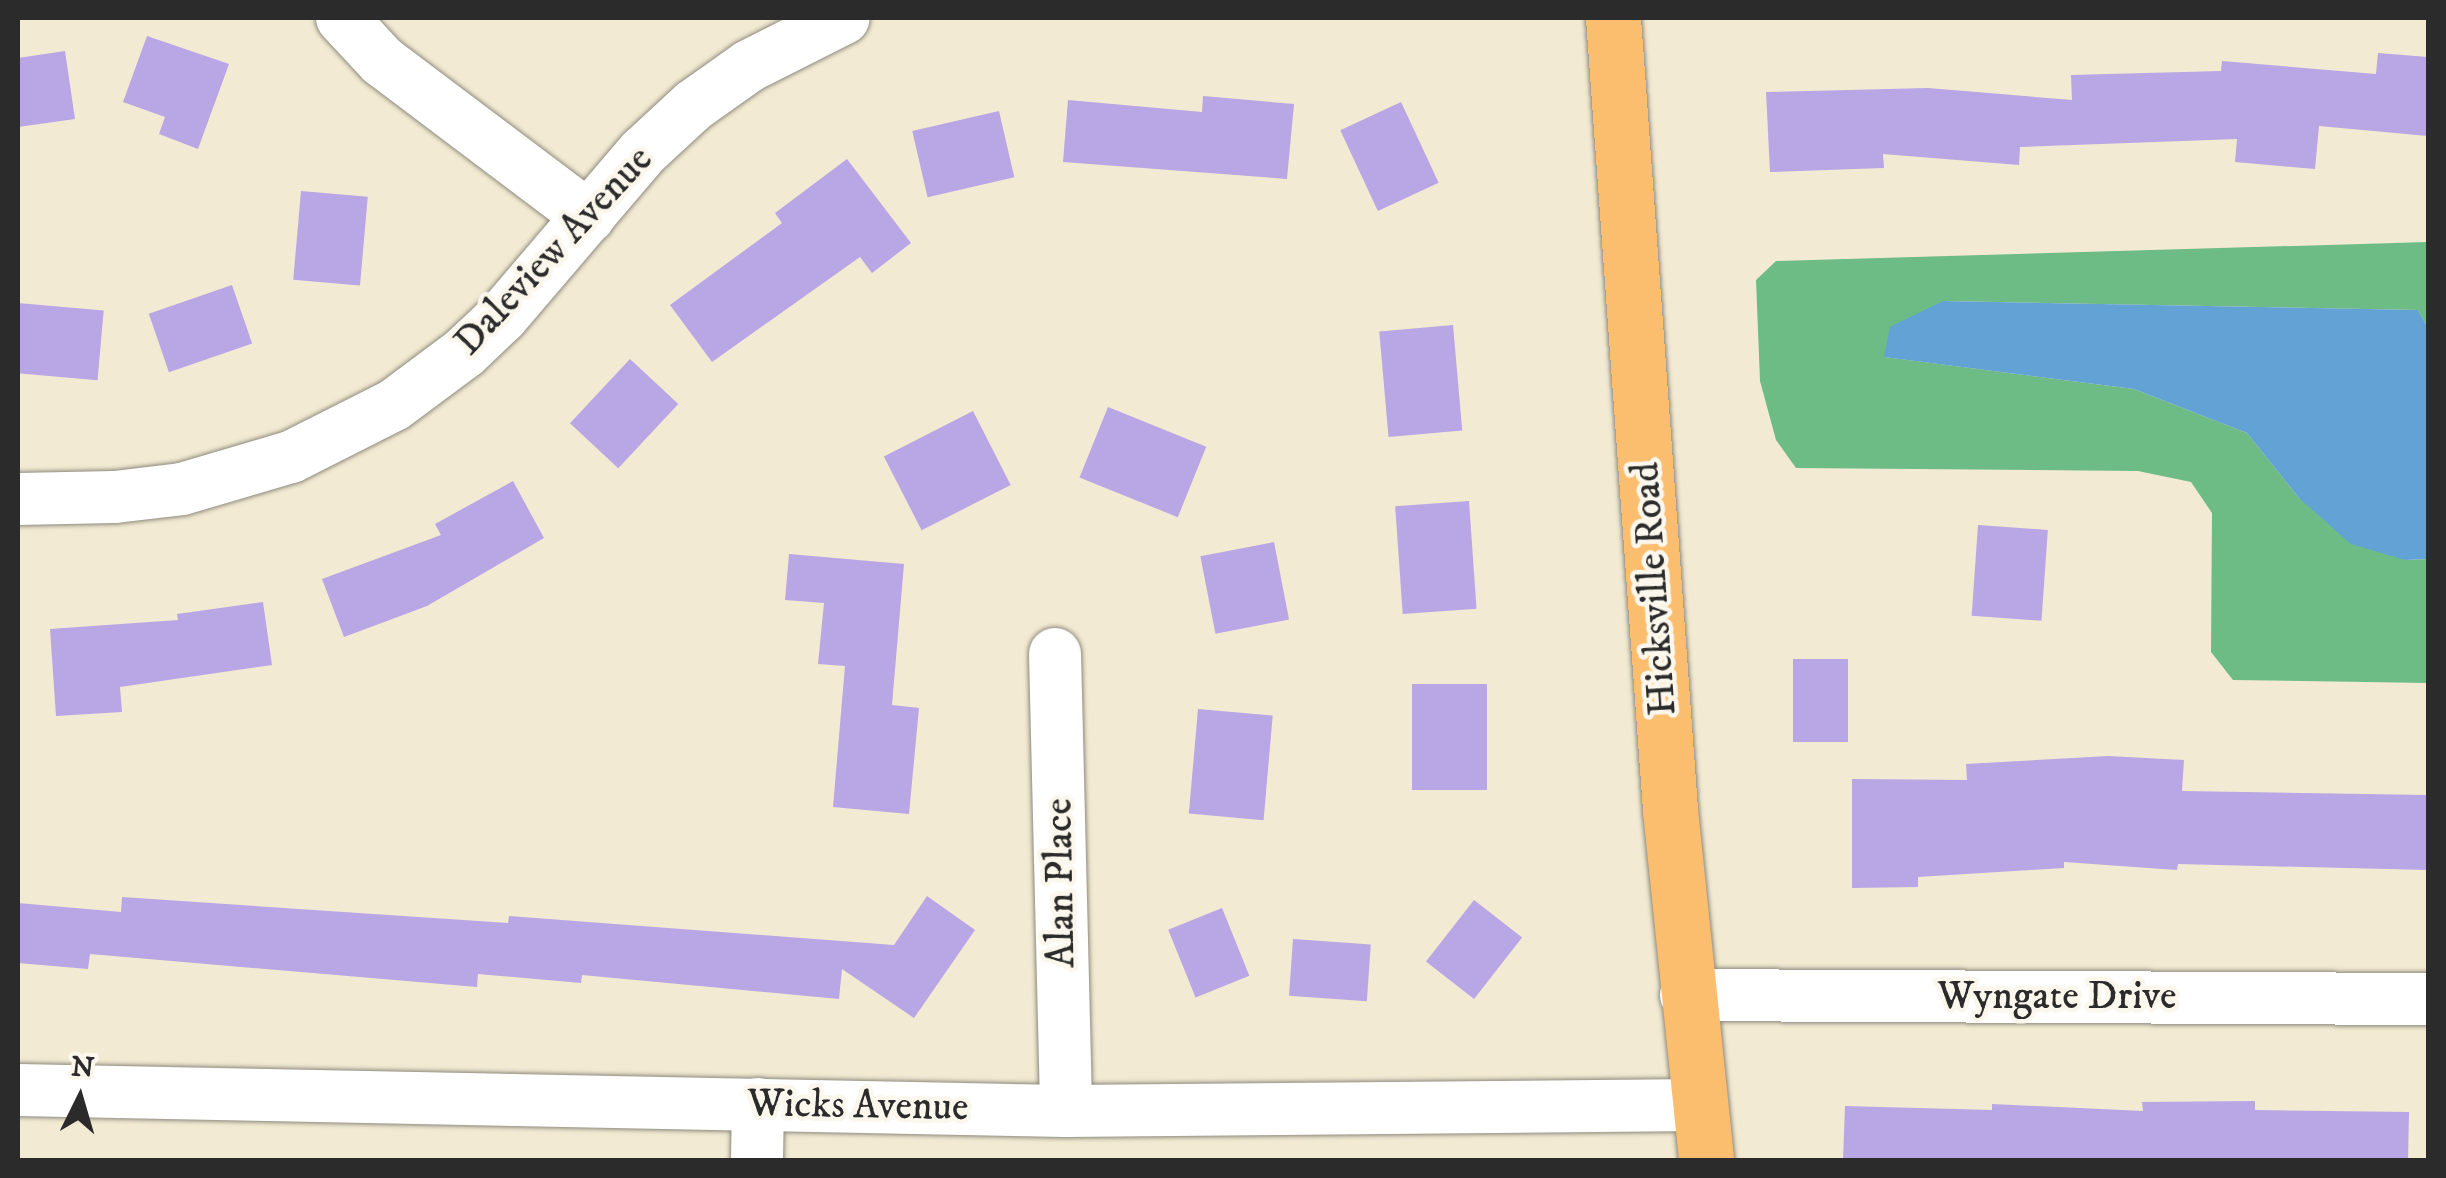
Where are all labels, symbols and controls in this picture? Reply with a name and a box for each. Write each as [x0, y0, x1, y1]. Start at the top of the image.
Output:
street label: Daleview Avenue [445, 136, 663, 366]
street label: Hicksville Road [1622, 461, 1688, 717]
street label: Alan Place [1036, 798, 1086, 968]
street label: Wyngate Drive [1937, 973, 2177, 1021]
north arrow [30, 1048, 130, 1148]
text: N [70, 1049, 96, 1086]
street label: Wicks Avenue [747, 1080, 969, 1132]

